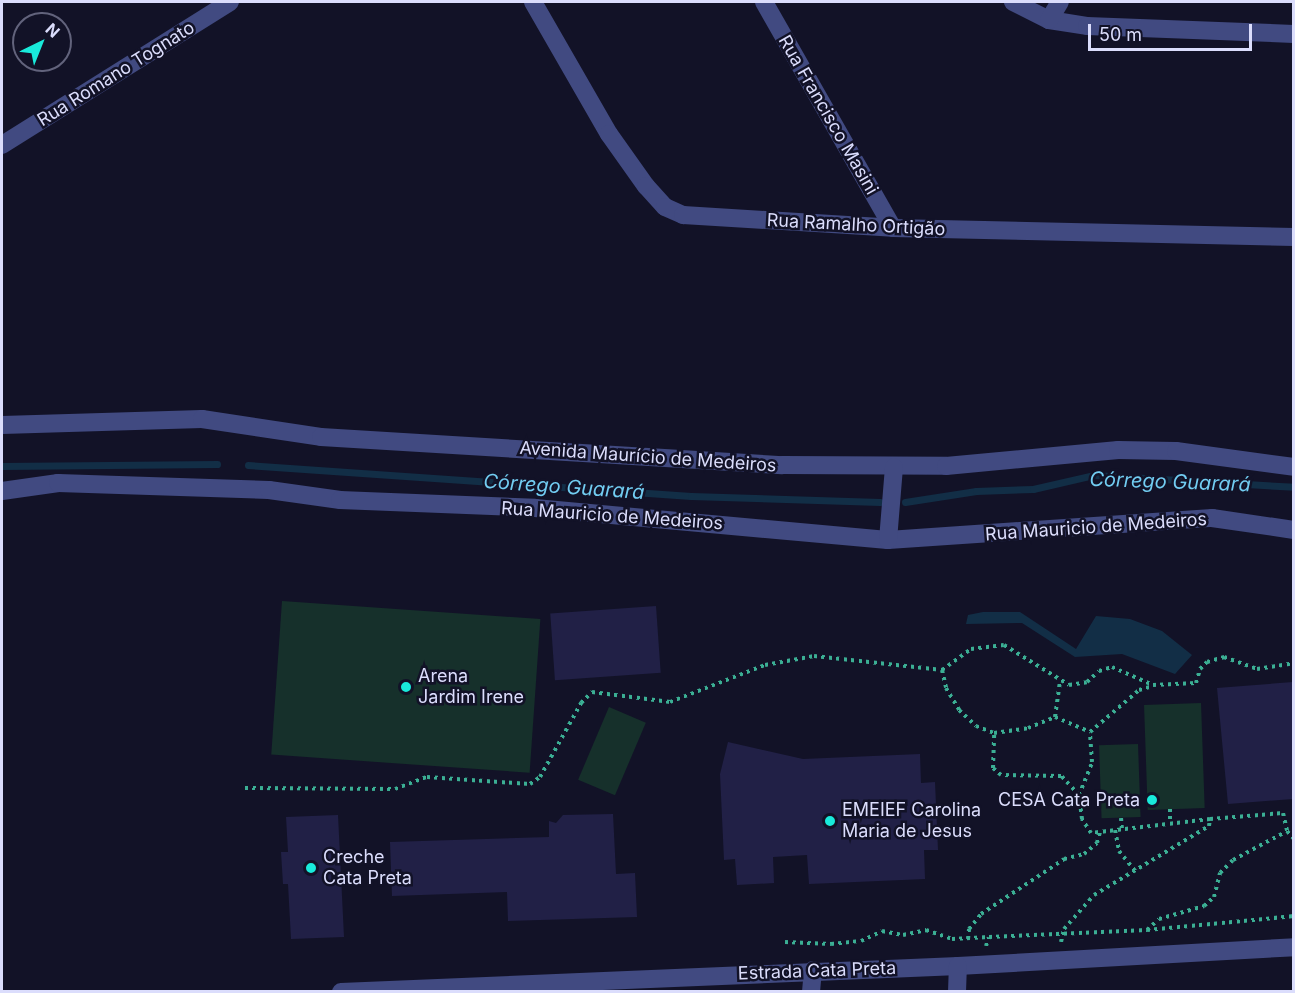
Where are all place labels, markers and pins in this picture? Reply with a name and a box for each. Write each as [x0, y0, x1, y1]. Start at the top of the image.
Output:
place label: Arena Jardim Irene [418, 666, 524, 708]
marker: Arena Jardim Irene [399, 680, 413, 694]
place label: CESA Cata Preta [998, 789, 1140, 811]
marker: CESA Cata Preta [1145, 793, 1159, 807]
place label: EMEIEF Carolina Maria de Jesus [842, 800, 981, 842]
marker: EMEIEF Carolina Maria de Jesus [823, 814, 837, 828]
place label: Creche Cata Preta [323, 847, 412, 890]
marker: Creche Cata Preta [304, 861, 318, 875]

